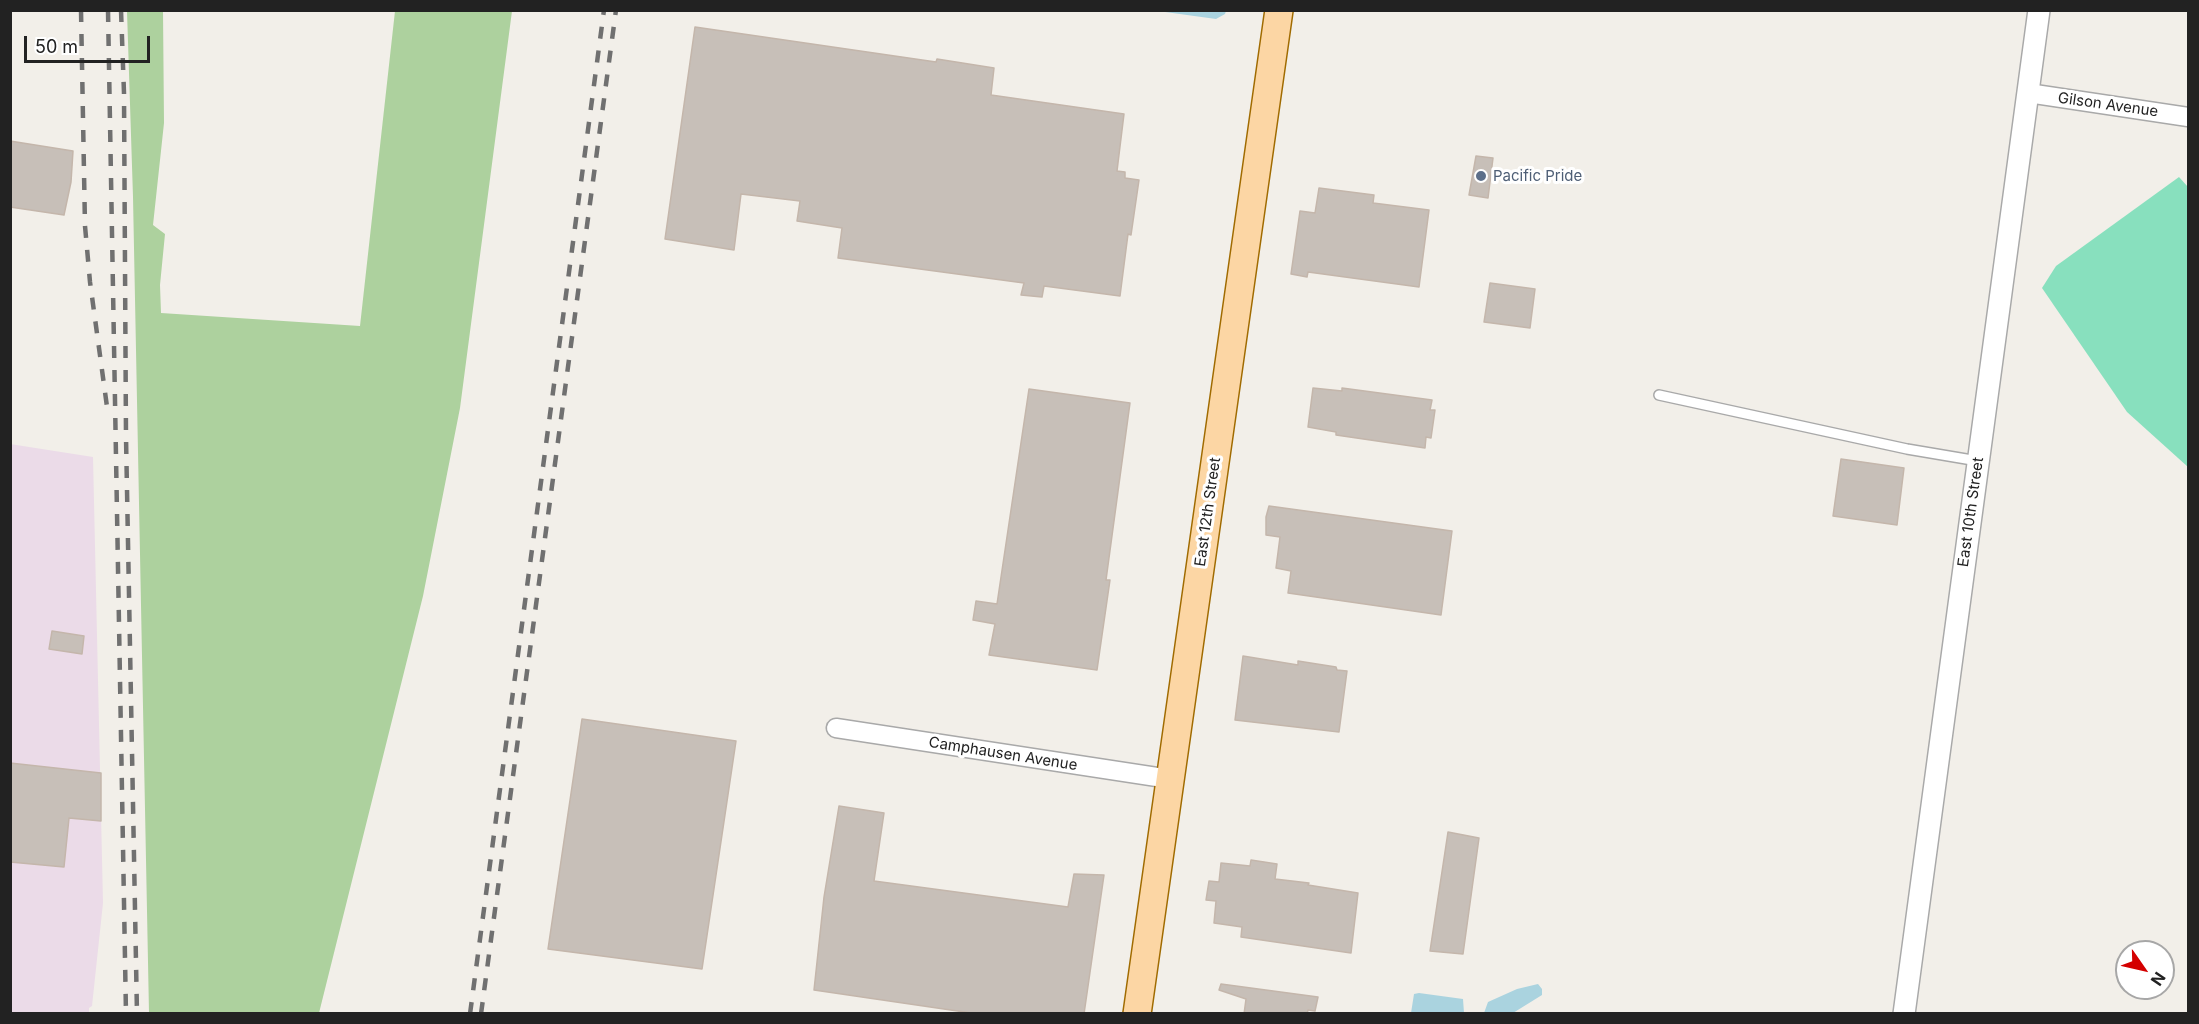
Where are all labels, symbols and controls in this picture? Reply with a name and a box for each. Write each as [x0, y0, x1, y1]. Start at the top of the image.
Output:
scale bar [27, 24, 153, 62]
text: 50 m [35, 36, 78, 57]
street label: Gilson Avenue [2057, 89, 2159, 121]
place label: Pacific Pride [1493, 167, 1582, 185]
marker: Pacific Pride [1474, 169, 1488, 183]
street label: East 12th Street [1191, 456, 1225, 568]
street label: East 10th Street [1954, 456, 1988, 568]
street label: Camphausen Avenue [927, 733, 1079, 775]
north arrow [2115, 940, 2175, 1000]
text: N [2147, 968, 2170, 990]

